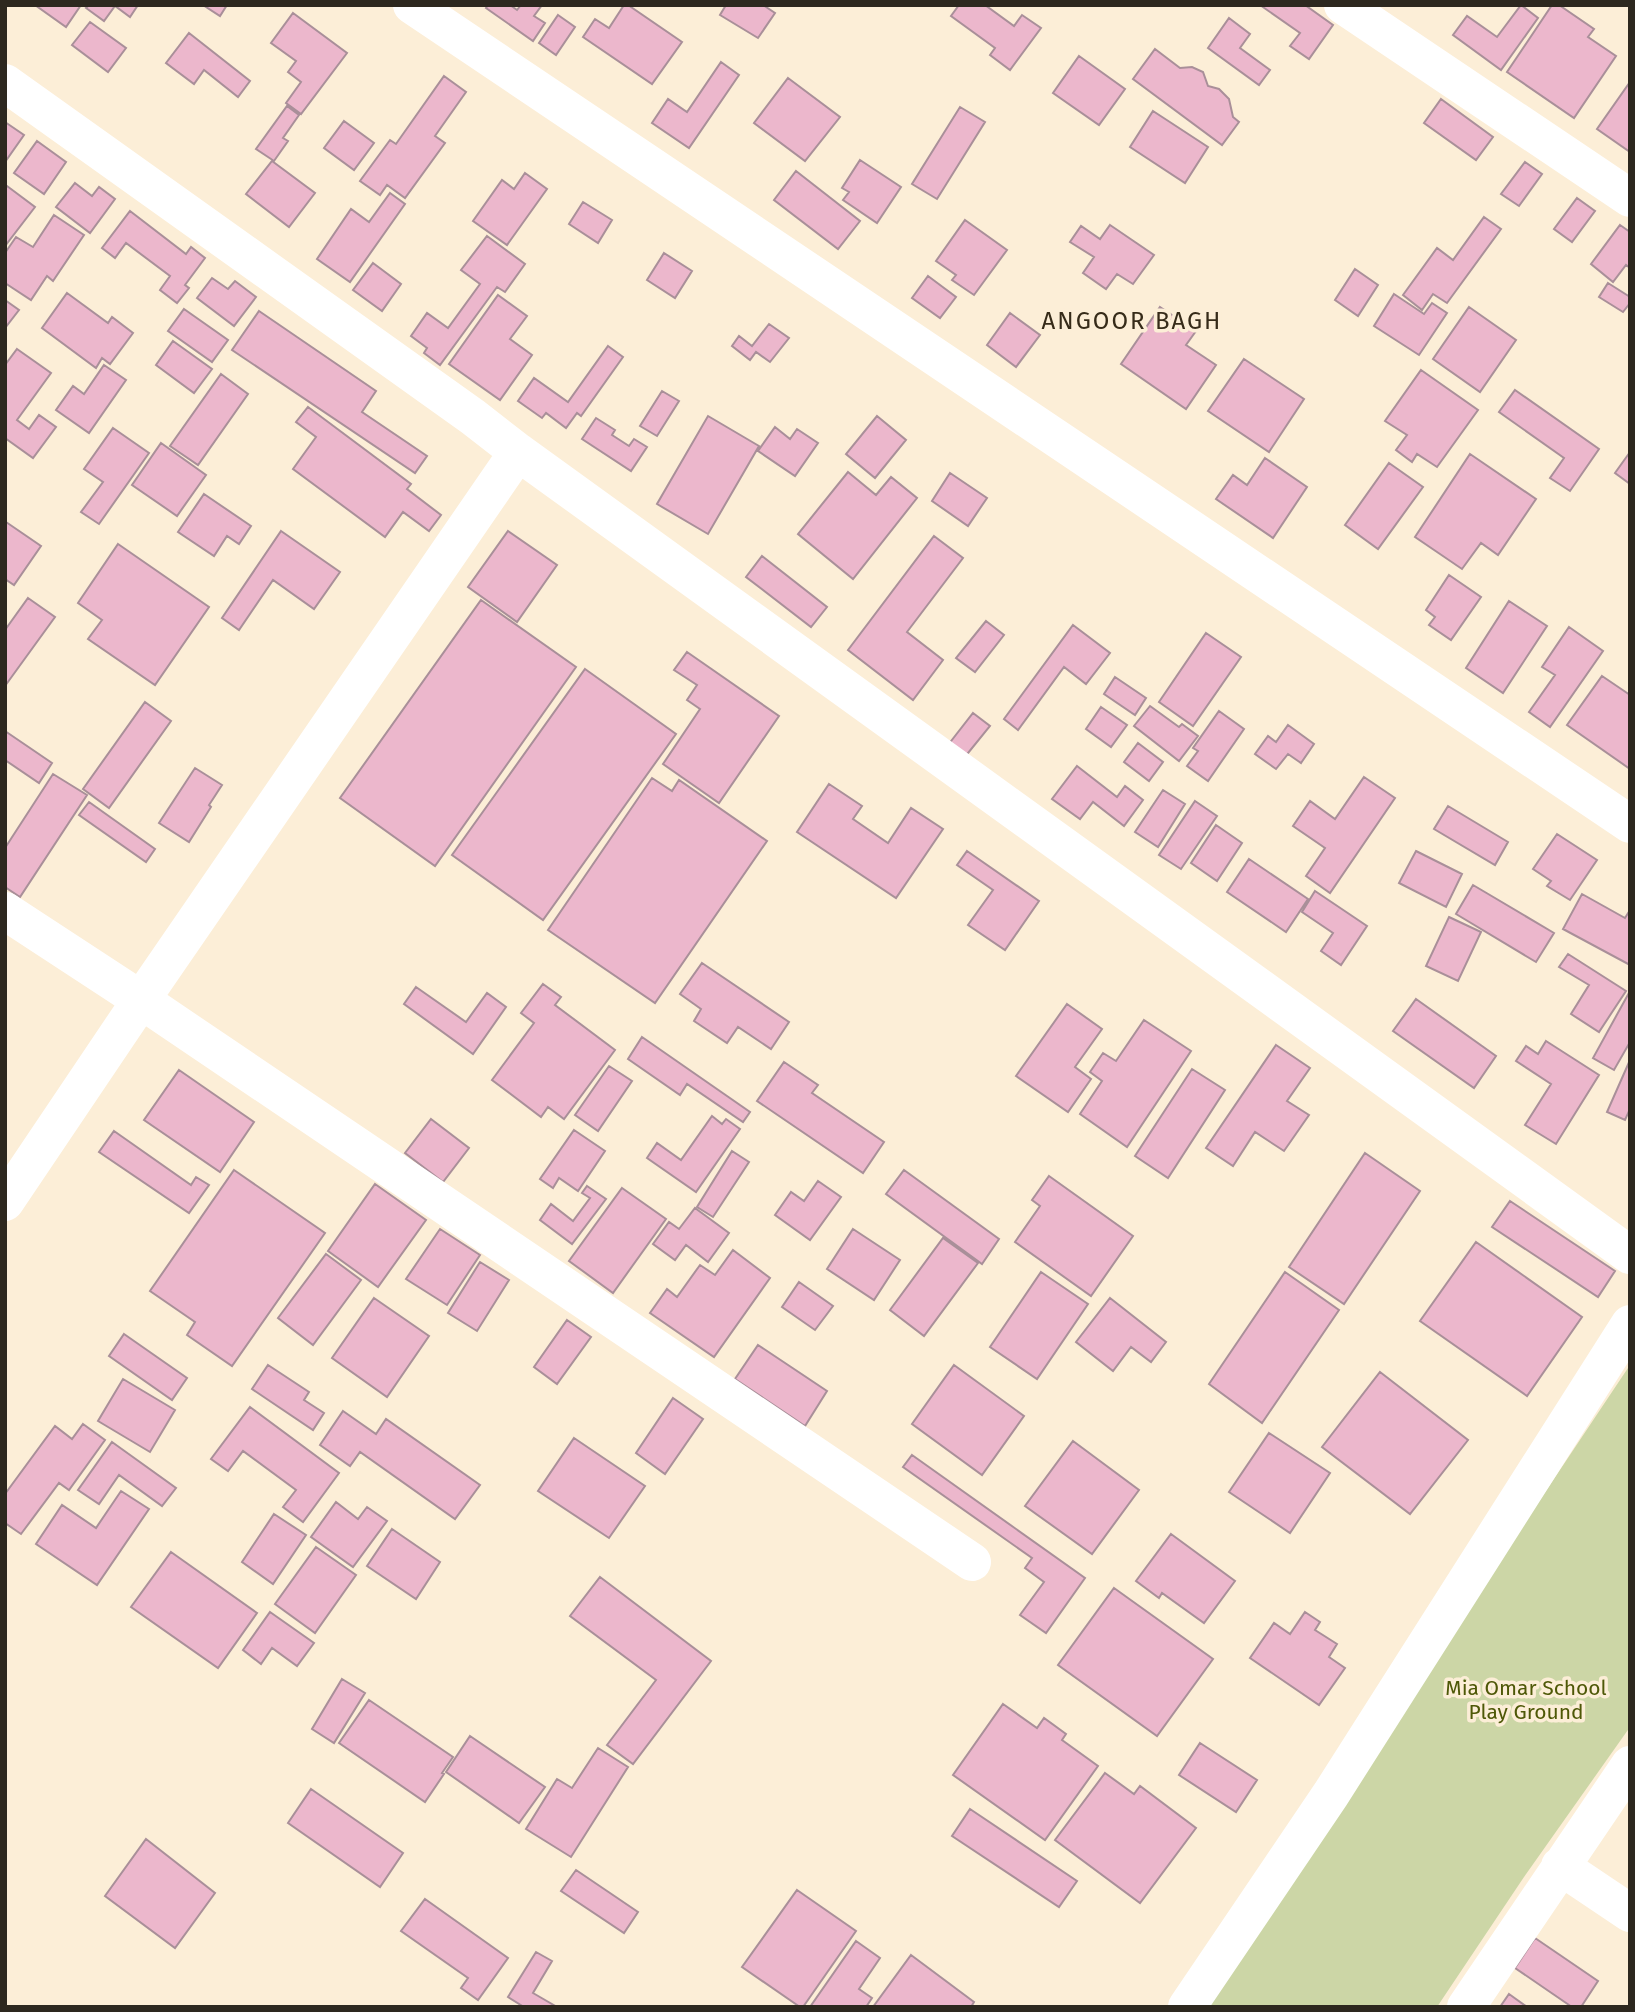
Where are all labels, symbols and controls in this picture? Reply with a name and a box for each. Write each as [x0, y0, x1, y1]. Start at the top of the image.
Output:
district label: ANGOOR BAGH [1042, 307, 1222, 335]
park label: Mia Omar School Play Ground [1445, 1675, 1607, 1725]

